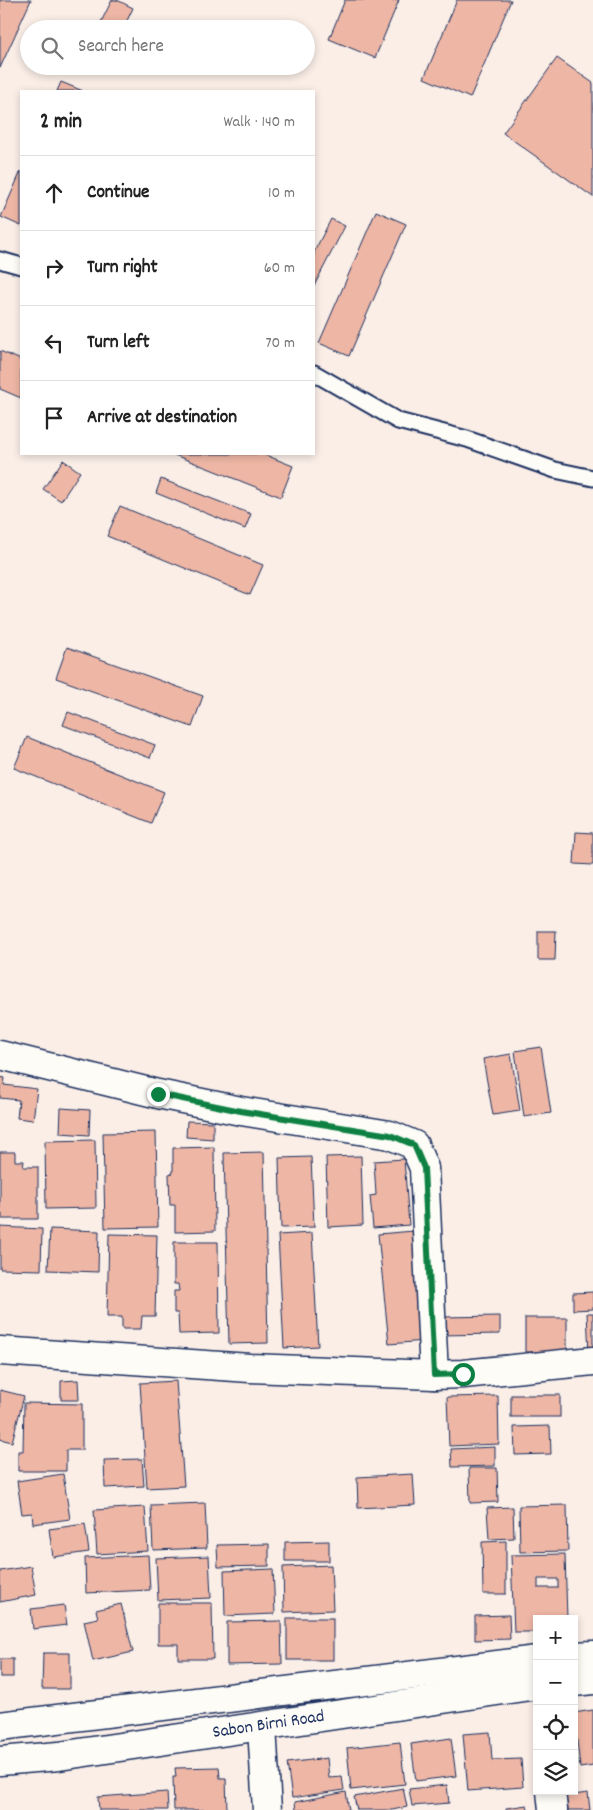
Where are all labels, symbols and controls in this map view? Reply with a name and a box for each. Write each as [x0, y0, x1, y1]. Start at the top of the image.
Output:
search box [20, 20, 315, 75]
icon: search [38, 34, 66, 62]
text: Search here [78, 34, 164, 61]
text: 2 min [40, 108, 82, 138]
text: Walk · 140 m [223, 111, 295, 134]
icon: ahead [40, 179, 68, 207]
text: Continue [87, 180, 149, 207]
text: 10 m [268, 182, 295, 205]
icon: right [40, 254, 68, 282]
text: Turn right [87, 255, 158, 282]
text: 60 m [264, 257, 295, 280]
icon: left [40, 329, 68, 357]
text: Turn left [87, 330, 150, 357]
text: 70 m [265, 332, 295, 355]
icon: arrive [40, 404, 68, 432]
text: Arrive at destination [87, 405, 237, 432]
route end [147, 1083, 170, 1106]
route start [452, 1363, 475, 1386]
map controls [533, 1615, 578, 1795]
button: + [533, 1615, 578, 1660]
button: − [533, 1660, 578, 1705]
street label: Sabon Birni Road [211, 1704, 326, 1746]
button: locate [533, 1705, 578, 1750]
button: layers [533, 1750, 578, 1795]

